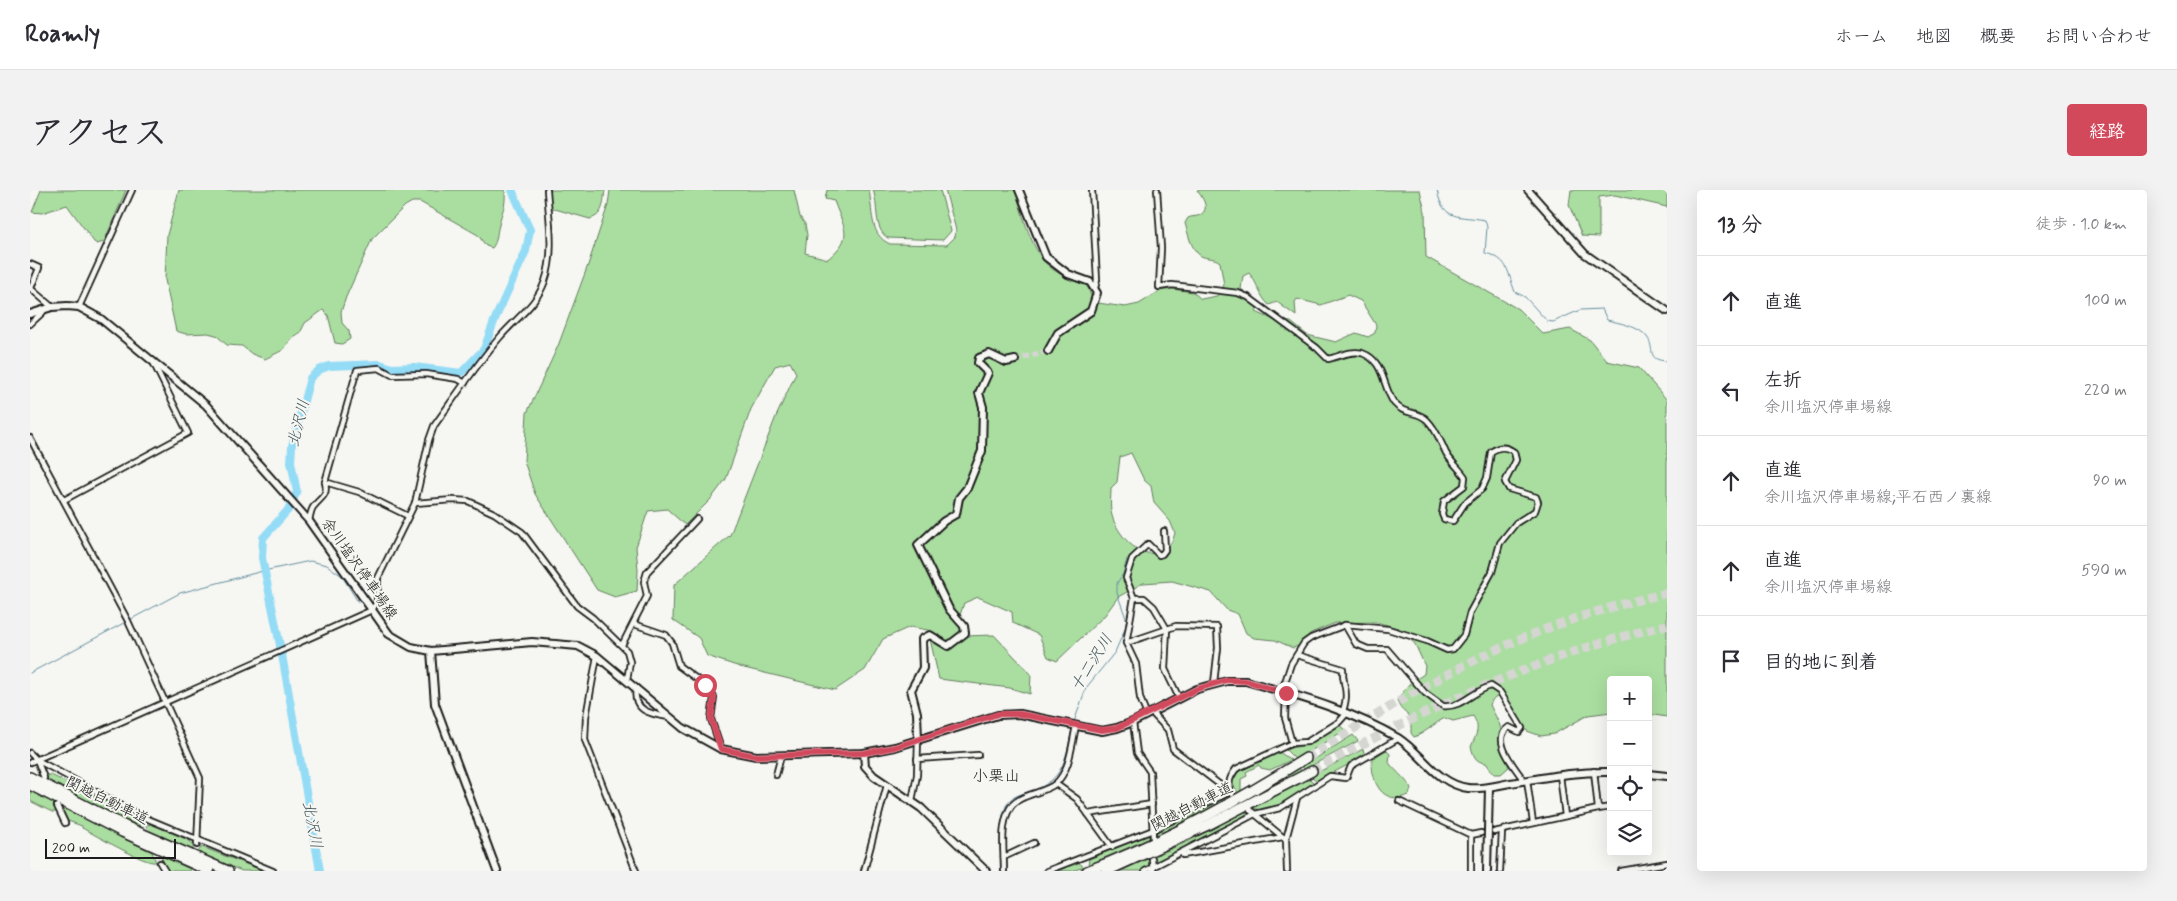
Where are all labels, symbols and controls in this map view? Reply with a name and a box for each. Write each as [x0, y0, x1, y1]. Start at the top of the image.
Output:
text: Roamly [25, 19, 100, 50]
text: ホーム [1835, 25, 1888, 49]
text: 地図 [1916, 25, 1952, 49]
text: 概要 [1980, 25, 2016, 49]
text: お問い合わせ [2044, 25, 2152, 49]
button: 経路 [2067, 104, 2147, 156]
text: アクセス [30, 111, 168, 157]
text: 13 分 [1717, 211, 1762, 239]
text: 徒歩 · 1.0 km [2036, 214, 2127, 235]
icon: ahead [1717, 287, 1745, 315]
text: 直進 [1764, 290, 1802, 315]
text: 100 m [2084, 290, 2127, 311]
text: 左折 [1764, 368, 1802, 393]
icon: left [1717, 377, 1745, 405]
text: 220 m [2084, 380, 2127, 401]
water label: 北沢川 [283, 397, 315, 449]
text: 余川塩沢停車場線 [1764, 397, 1892, 418]
text: 直進 [1764, 458, 1802, 483]
icon: ahead [1717, 467, 1745, 495]
text: 90 m [2093, 470, 2127, 491]
text: 余川塩沢停車場線;平石西ノ裏線 [1764, 487, 1992, 508]
street label: 余川塩沢停車場線 [316, 514, 402, 624]
text: 直進 [1764, 548, 1802, 573]
icon: ahead [1717, 557, 1745, 585]
text: 590 m [2081, 560, 2127, 581]
text: 余川塩沢停車場線 [1764, 577, 1892, 598]
water label: 十二沢川 [1066, 630, 1118, 696]
icon: arrive [1717, 647, 1745, 675]
text: 目的地に到着 [1764, 650, 1878, 675]
route start [694, 674, 717, 697]
map controls [1607, 676, 1652, 856]
button: + [1607, 676, 1652, 721]
route end [1275, 682, 1298, 705]
button: − [1607, 721, 1652, 766]
district label: 小栗山 [972, 766, 1020, 787]
button: locate [1607, 766, 1652, 811]
street label: 関越自動車道 [62, 772, 152, 830]
street label: 関越自動車道 [1147, 778, 1237, 836]
water label: 北沢川 [297, 799, 327, 851]
button: layers [1607, 811, 1652, 856]
scale bar [45, 836, 176, 859]
text: 200 m [52, 839, 90, 857]

